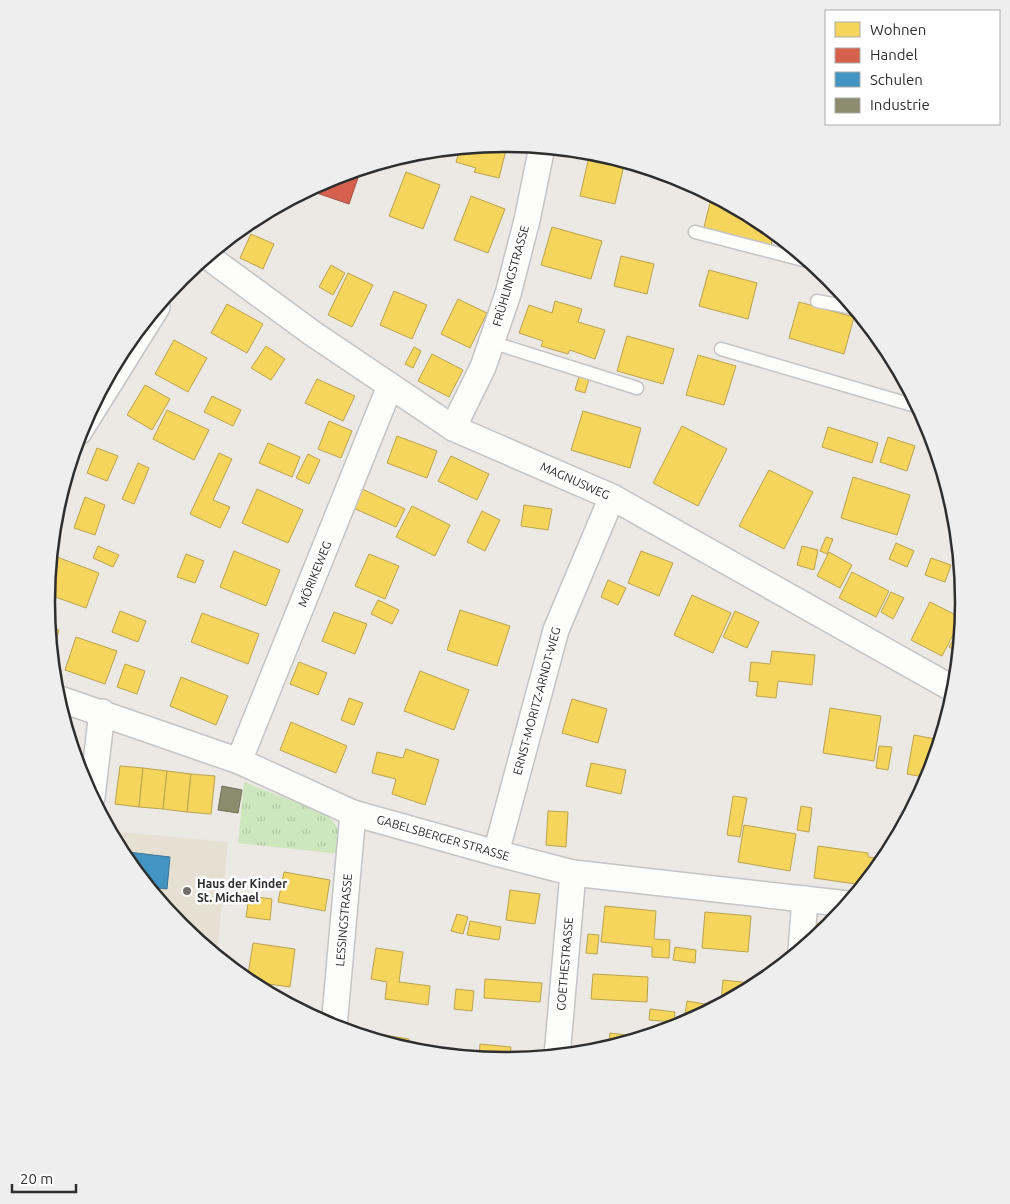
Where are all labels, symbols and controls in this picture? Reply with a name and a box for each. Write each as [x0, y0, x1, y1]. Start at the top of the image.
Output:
legend [825, 10, 1000, 125]
text: Wohnen [870, 21, 926, 38]
text: Handel [870, 46, 918, 63]
text: Schulen [870, 71, 923, 88]
text: Industrie [870, 96, 930, 113]
street label: FRÜHLINGSTRASSE [490, 224, 531, 328]
street label: MAGNUSWEG [538, 459, 612, 502]
street label: MÖRIKEWEG [295, 539, 334, 609]
street label: ERNST-MORITZ-ARNDT-WEG [510, 625, 563, 776]
street label: GABELSBERGER STRASSE [375, 812, 511, 863]
street label: LESSINGSTRASSE [333, 873, 354, 967]
place label: Haus der Kinder St. Michael [197, 877, 287, 904]
marker: Haus der Kinder St. Michael [181, 885, 193, 897]
street label: GOETHESTRASSE [554, 916, 575, 1011]
scale bar [12, 1162, 76, 1194]
text: 20 m [20, 1170, 53, 1187]

